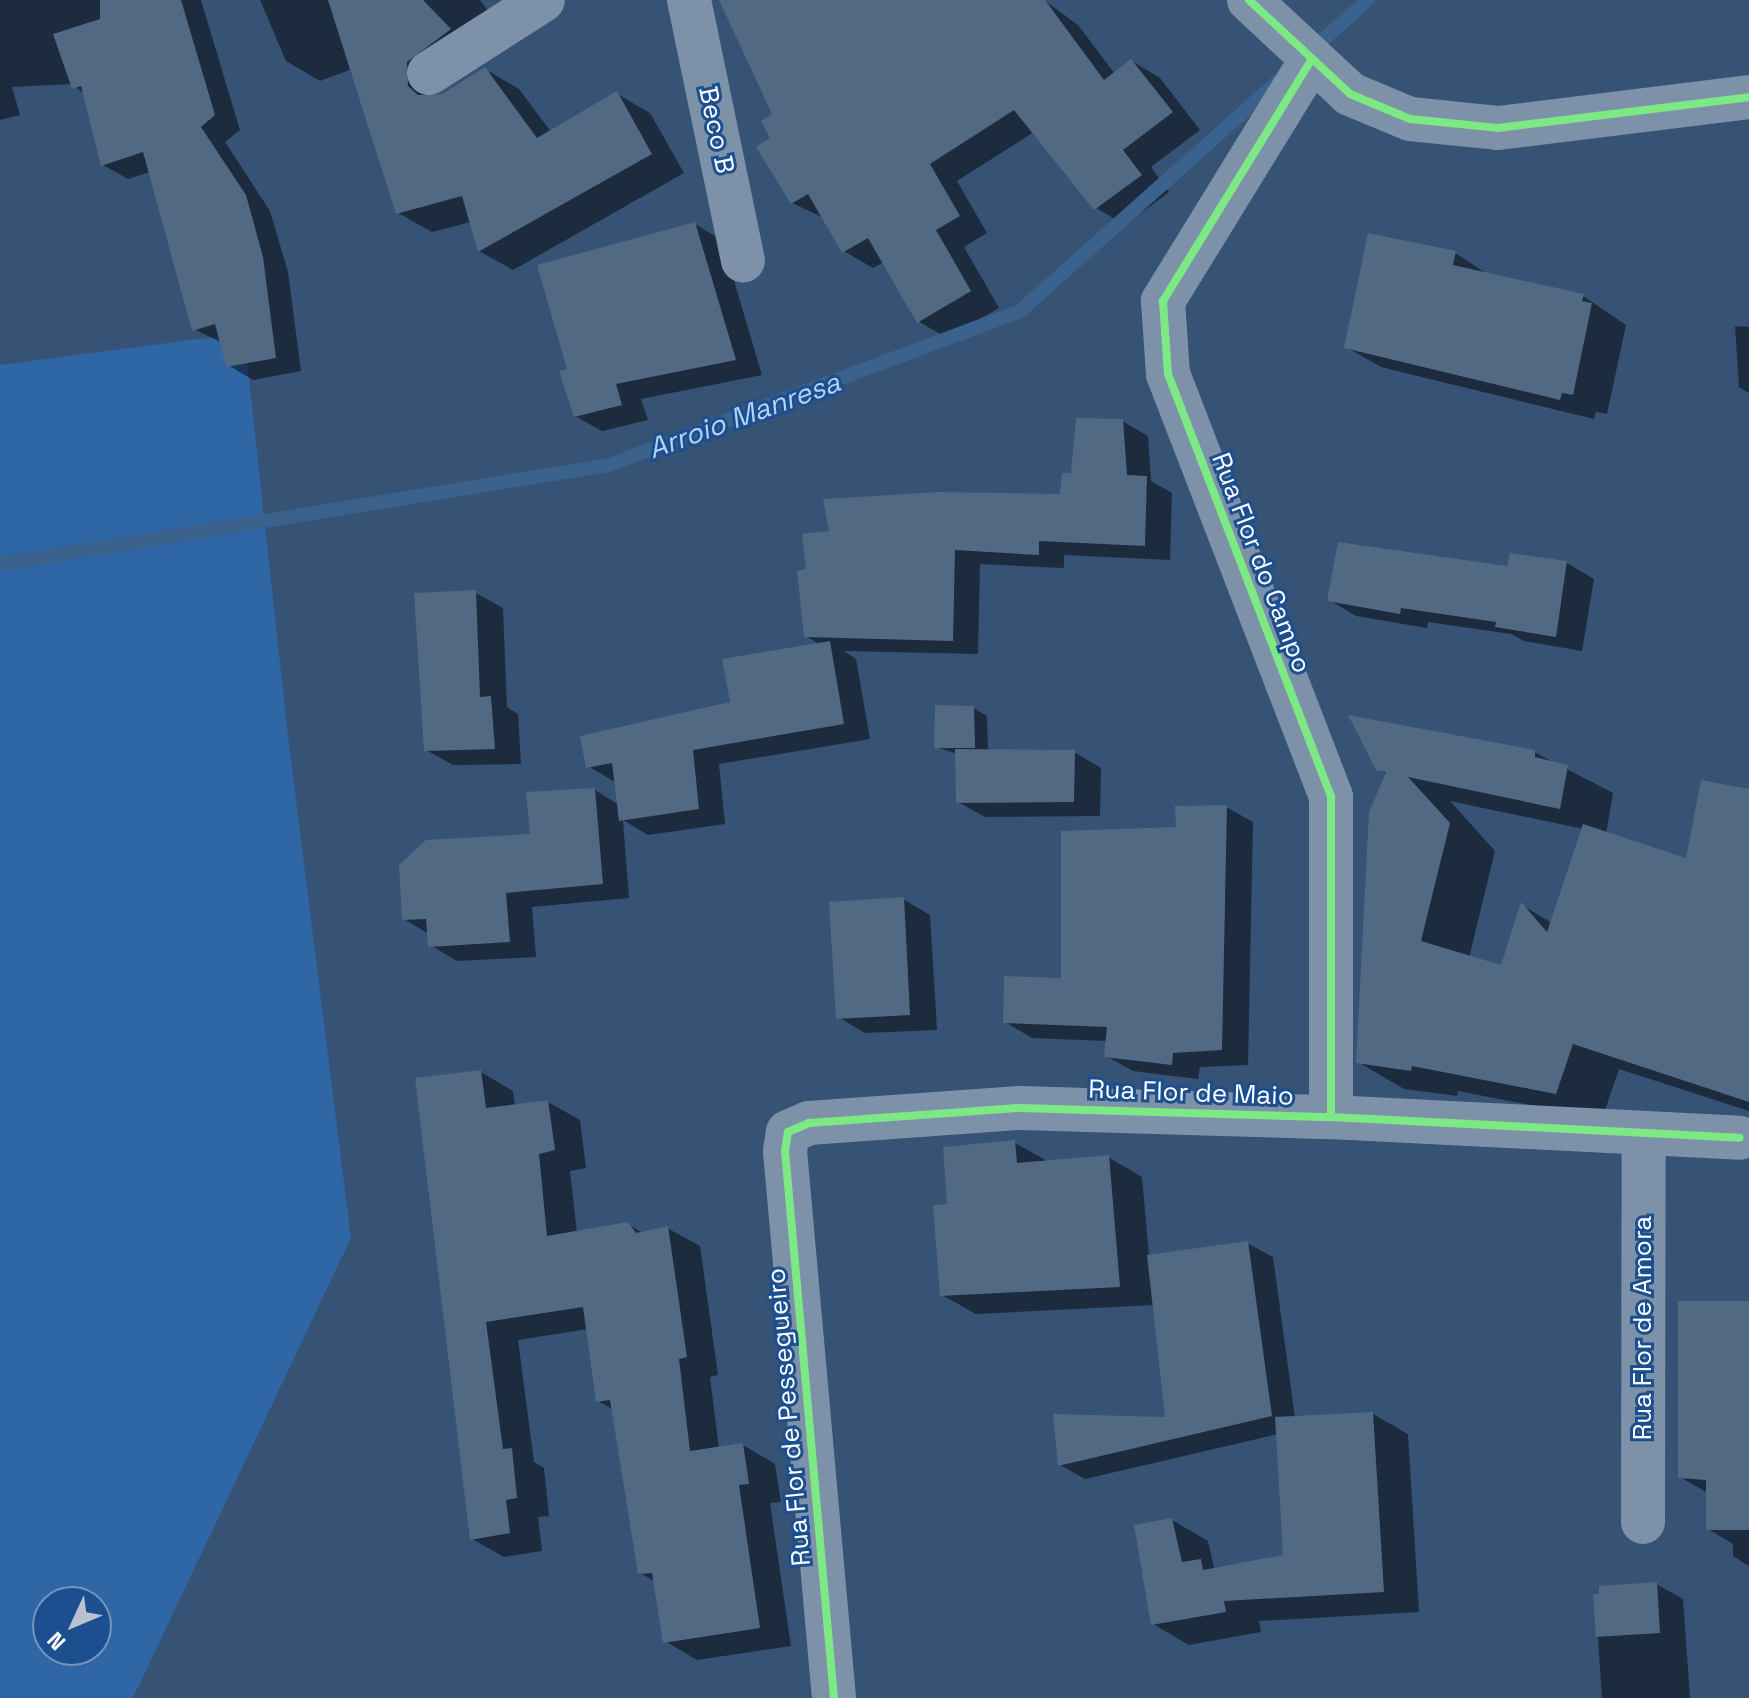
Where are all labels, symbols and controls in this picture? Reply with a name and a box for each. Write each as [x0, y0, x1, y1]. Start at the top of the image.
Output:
street label: Beco B [692, 84, 740, 176]
water label: Arroio Manresa [643, 365, 845, 465]
street label: Rua Flor do Campo [1205, 449, 1317, 677]
street label: Rua Flor de Maio [1088, 1074, 1294, 1112]
street label: Rua Flor de Amora [1627, 1216, 1659, 1440]
street label: Rua Flor de Pessegueiro [760, 1267, 818, 1567]
north arrow [32, 1586, 112, 1666]
text: N [41, 1626, 71, 1656]

